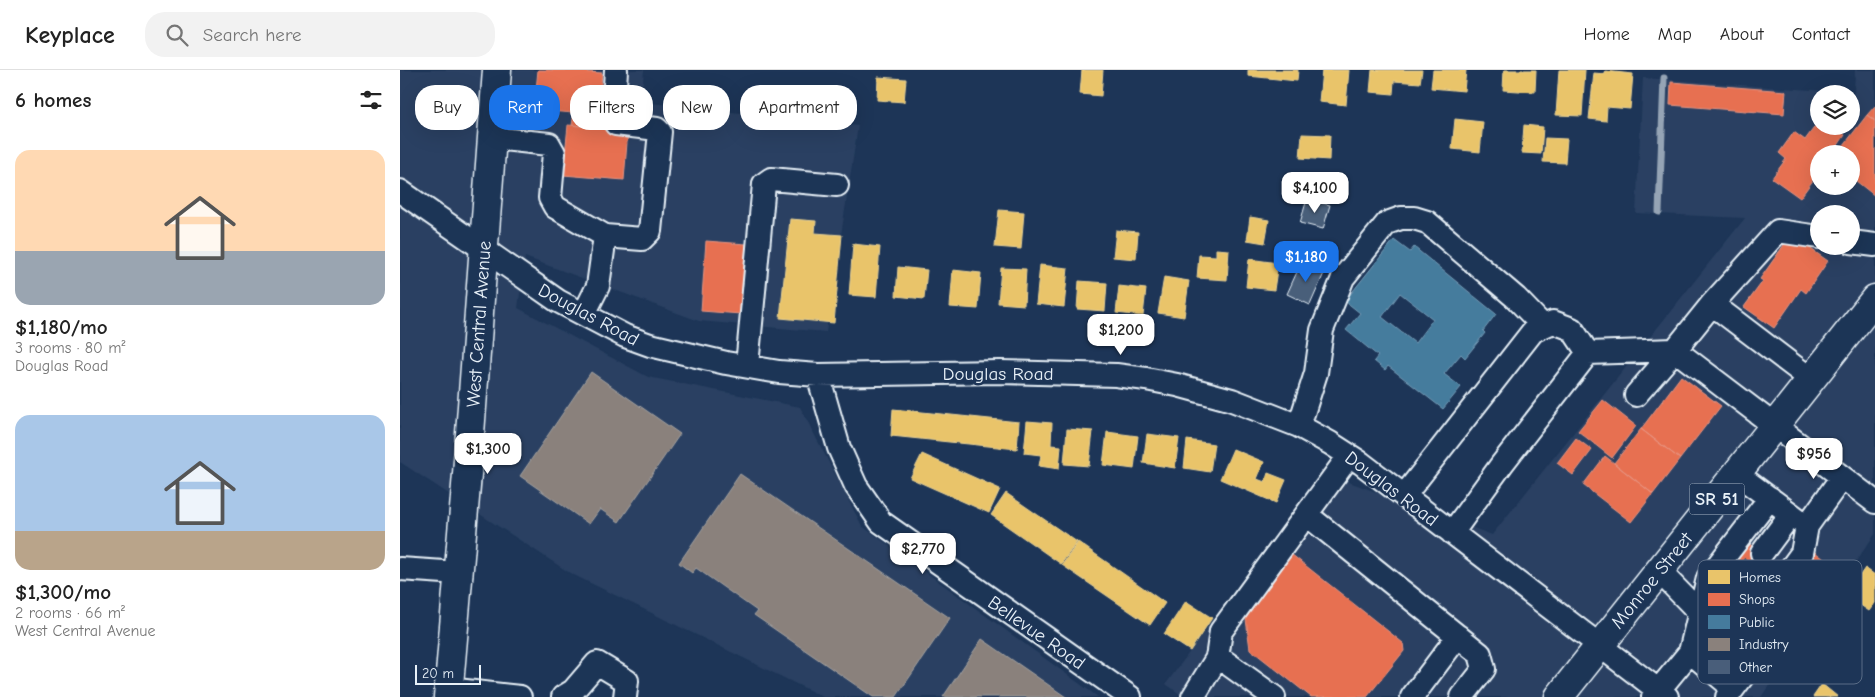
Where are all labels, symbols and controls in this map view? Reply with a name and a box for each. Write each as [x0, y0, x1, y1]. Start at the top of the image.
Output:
search box [145, 12, 495, 57]
text: Keyplace [25, 21, 115, 49]
icon: search [163, 21, 191, 49]
text: Search here [203, 24, 302, 46]
text: Home [1583, 24, 1630, 45]
text: Map [1658, 24, 1692, 45]
text: About [1720, 24, 1764, 45]
text: Contact [1792, 24, 1850, 45]
chip: Buy [415, 85, 479, 130]
chip: Rent [489, 85, 560, 130]
chip: Filters [570, 85, 653, 130]
chip: New [663, 85, 730, 130]
chip: Apartment [740, 85, 857, 130]
map controls [1810, 85, 1860, 255]
button: layers [1810, 85, 1860, 135]
icon: filters [357, 86, 385, 114]
text: 6 homes [15, 88, 91, 112]
button: + [1810, 145, 1860, 195]
pin: $4,100 [1274, 172, 1356, 214]
text: $4,100 [1293, 179, 1337, 197]
icon: home [155, 183, 245, 273]
button: − [1810, 205, 1860, 255]
street label: West Central Avenue [462, 240, 496, 408]
pin: $1,180 [1265, 240, 1347, 283]
text: $1,180 [1285, 248, 1327, 266]
street label: Douglas Road [534, 279, 643, 351]
pin: $1,200 [1080, 314, 1162, 356]
text: $1,180/mo [15, 315, 108, 339]
text: $1,200 [1098, 321, 1144, 339]
text: 3 rooms · 80 m² [15, 339, 125, 357]
text: Douglas Road [15, 357, 109, 375]
street label: Douglas Road [942, 363, 1054, 385]
pin: $1,300 [447, 432, 529, 475]
pin: $956 [1784, 438, 1844, 480]
text: $1,300 [465, 440, 511, 458]
text: $956 [1797, 445, 1831, 463]
street label: Douglas Road [1340, 447, 1442, 531]
icon: home [155, 448, 245, 538]
road number: SR 51 [1690, 484, 1744, 514]
street label: Monroe Street [1606, 528, 1698, 633]
pin: $2,770 [882, 532, 964, 575]
text: $2,770 [901, 540, 945, 558]
legend [1698, 560, 1862, 684]
text: Homes [1739, 569, 1781, 586]
text: $1,300/mo [15, 580, 111, 604]
street label: Bellevue Road [984, 591, 1089, 674]
text: Shops [1739, 591, 1775, 608]
text: 2 rooms · 66 m² [15, 604, 125, 622]
text: Public [1739, 614, 1775, 631]
text: West Central Avenue [15, 622, 156, 640]
text: Industry [1739, 636, 1789, 653]
text: Other [1739, 659, 1773, 676]
scale bar [415, 662, 481, 685]
text: 20 m [422, 665, 454, 682]

